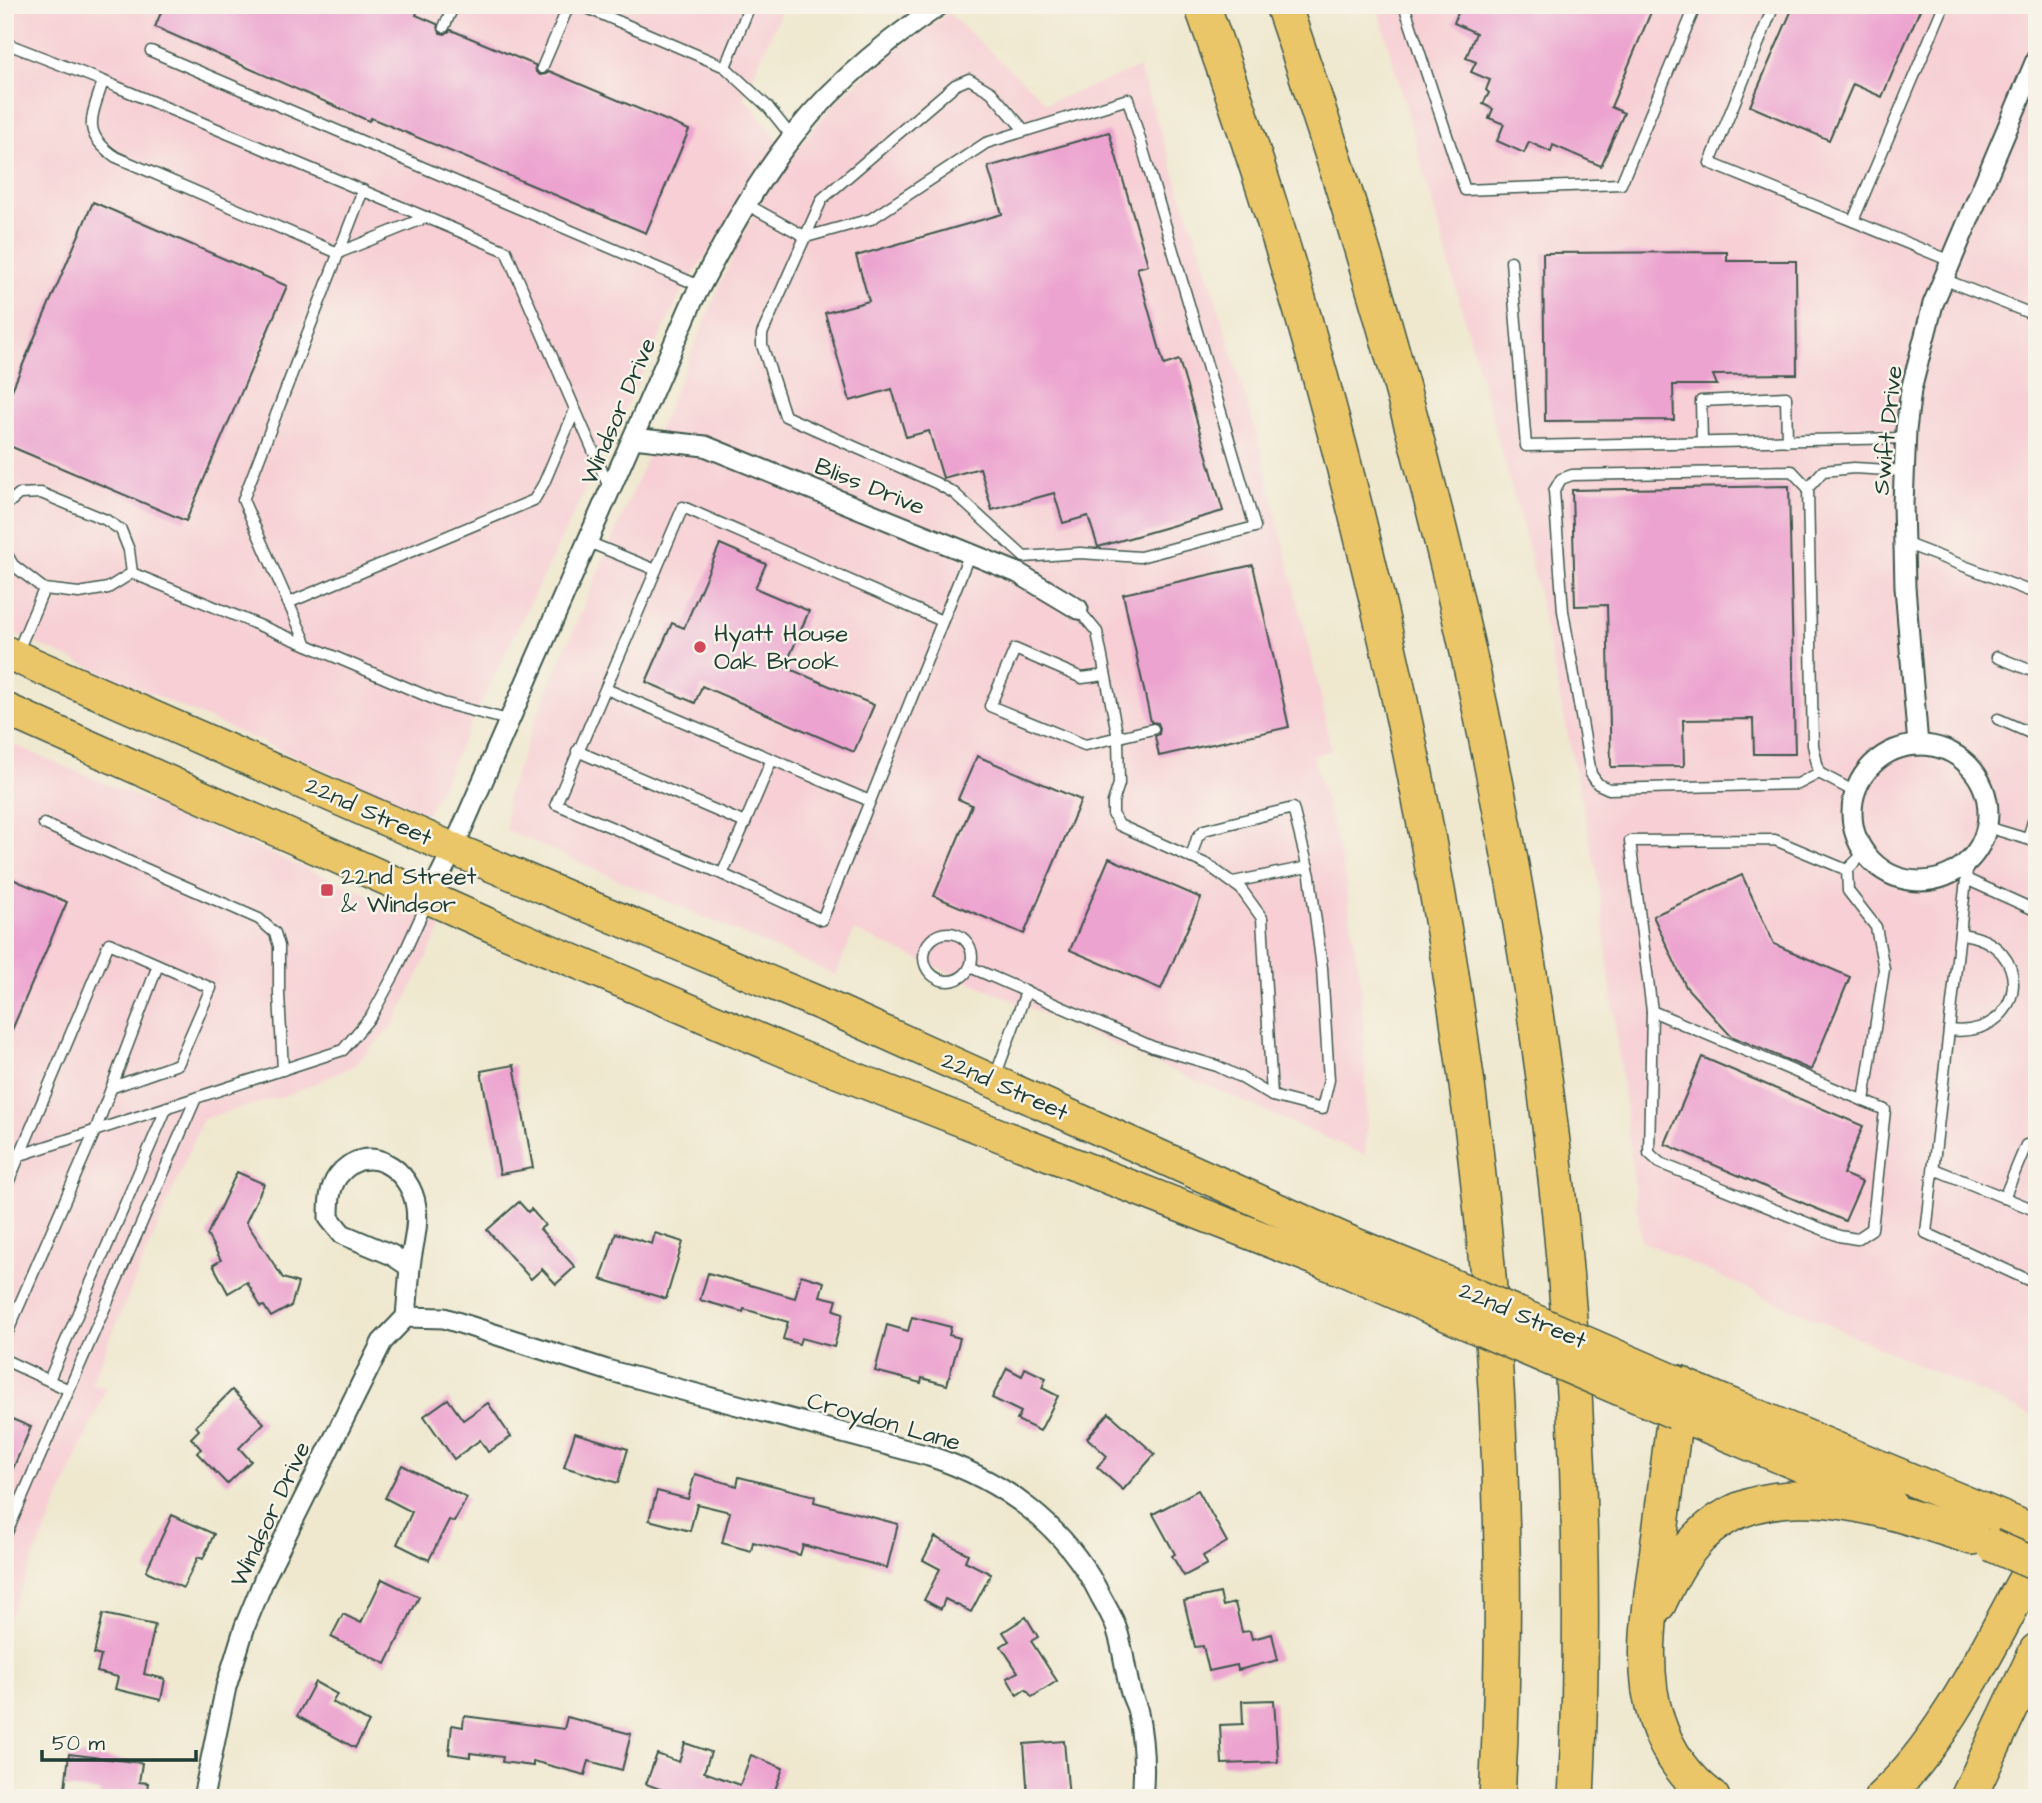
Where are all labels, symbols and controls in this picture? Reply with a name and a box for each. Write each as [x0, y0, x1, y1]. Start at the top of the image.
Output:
street label: Windsor Drive [573, 333, 665, 490]
street label: Swift Drive [1864, 364, 1912, 496]
street label: Bliss Drive [809, 449, 930, 524]
place label: Hyatt House Oak Brook [714, 617, 848, 679]
marker: Hyatt House Oak Brook [692, 639, 708, 655]
street label: 22nd Street [300, 769, 438, 855]
place label: 22nd Street & Windsor [341, 860, 477, 922]
marker: 22nd Street & Windsor [319, 882, 335, 898]
street label: 22nd Street [936, 1044, 1074, 1130]
street label: 22nd Street [1454, 1274, 1592, 1358]
street label: Croydon Lane [803, 1384, 964, 1461]
street label: Windsor Drive [222, 1436, 319, 1593]
scale bar [42, 1719, 196, 1763]
text: 50 m [52, 1729, 106, 1758]

